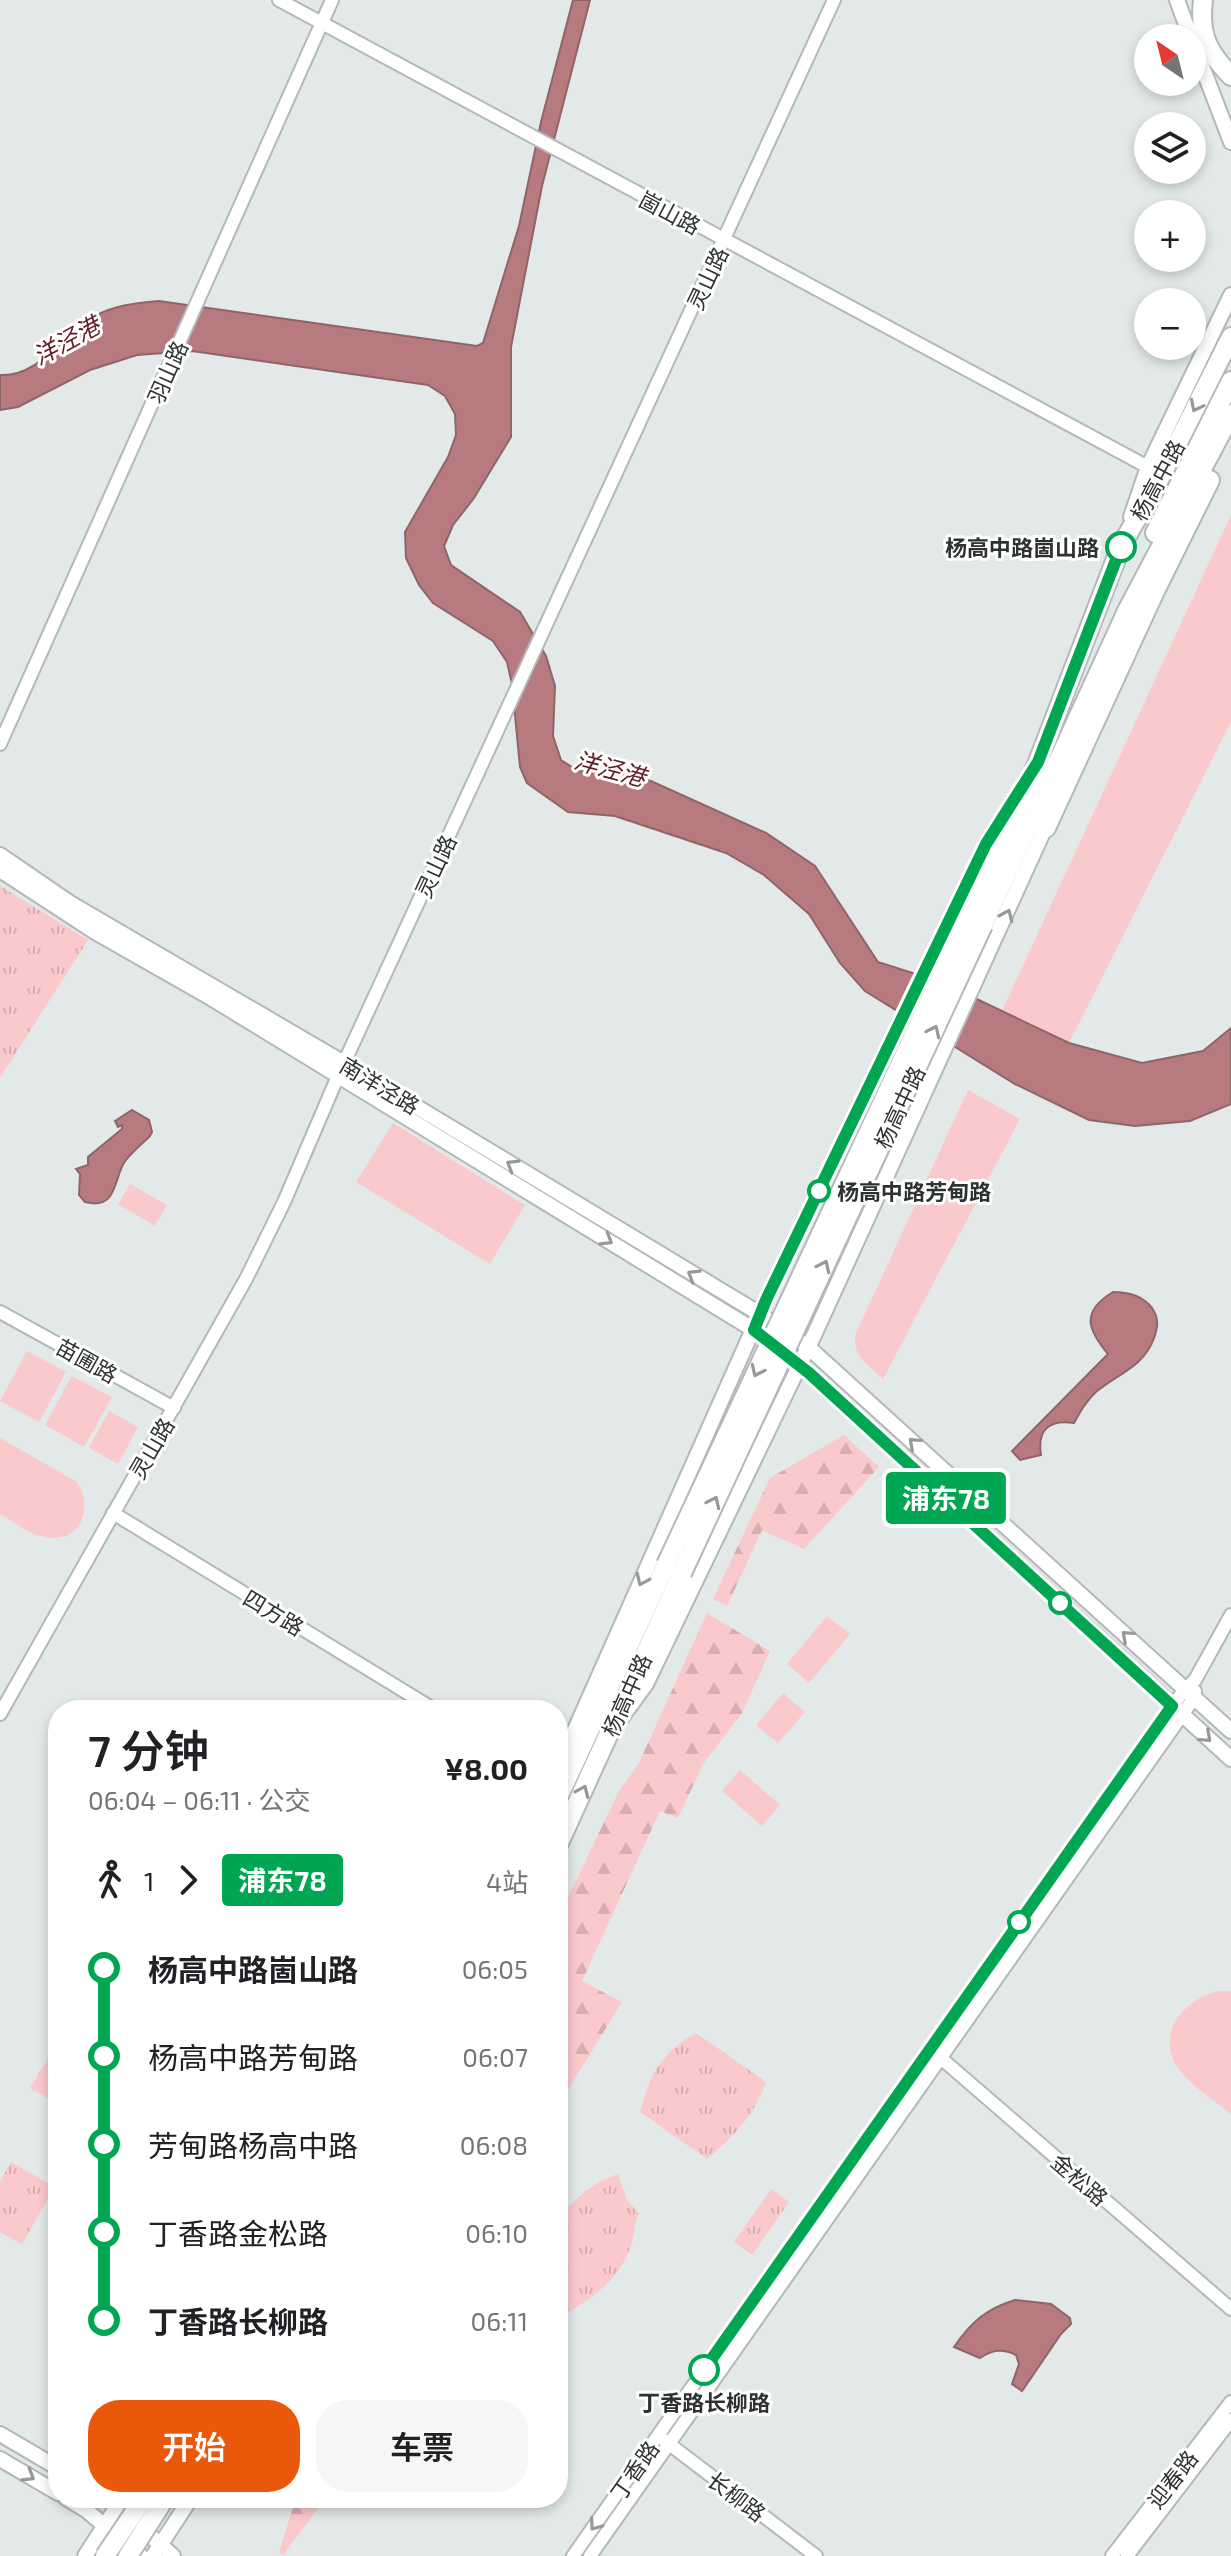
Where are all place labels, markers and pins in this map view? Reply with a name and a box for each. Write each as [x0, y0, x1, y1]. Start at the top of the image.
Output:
marker: 杨高中路崮山路 [1106, 532, 1136, 562]
place label: 杨高中路崮山路 [945, 534, 1099, 560]
place label: 杨高中路芳甸路 [837, 1178, 991, 1204]
marker: 杨高中路芳甸路 [808, 1180, 830, 1202]
unlabelled marker [1049, 1592, 1071, 1614]
unlabelled marker [1008, 1911, 1030, 1933]
marker: 丁香路长柳路 [689, 2355, 719, 2385]
place label: 丁香路长柳路 [638, 2389, 770, 2415]

